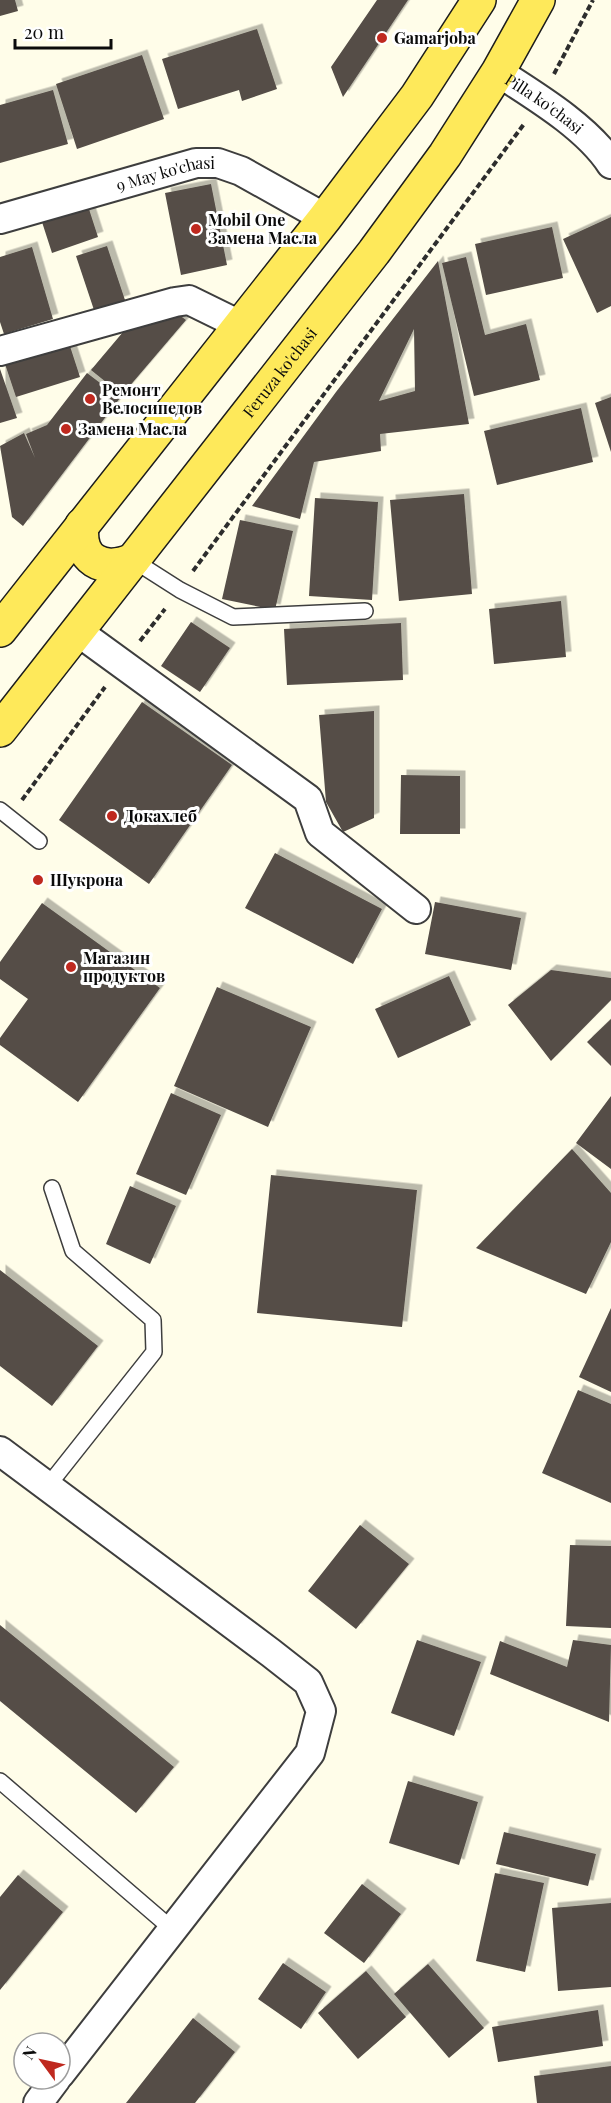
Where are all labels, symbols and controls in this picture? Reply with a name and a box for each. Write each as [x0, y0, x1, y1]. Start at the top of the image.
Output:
scale bar [15, 12, 111, 50]
text: 20 m [24, 20, 64, 44]
place label: Gamarjoba [394, 27, 476, 48]
marker: Gamarjoba [375, 31, 389, 45]
street label: Pilla ko'chasi [501, 68, 588, 138]
street label: 9 May ko'chasi [113, 152, 215, 195]
place label: Mobil One Замена Масла [208, 209, 318, 248]
marker: Mobil One Замена Масла [189, 222, 203, 236]
street label: Feruza ko'chasi [238, 323, 321, 421]
place label: Ремонт Велосипедов [102, 379, 202, 418]
marker: Ремонт Велосипедов [83, 392, 97, 406]
place label: Замена Масла [78, 418, 188, 439]
marker: Замена Масла [59, 422, 73, 436]
place label: Докахлеб [124, 805, 197, 826]
marker: Докахлеб [105, 809, 119, 823]
place label: Шукрона [50, 869, 124, 890]
marker: Шукрона [31, 873, 45, 887]
place label: Магазин продуктов [83, 947, 165, 986]
marker: Магазин продуктов [64, 960, 78, 974]
north arrow [12, 2031, 72, 2091]
text: N [17, 2042, 41, 2063]

